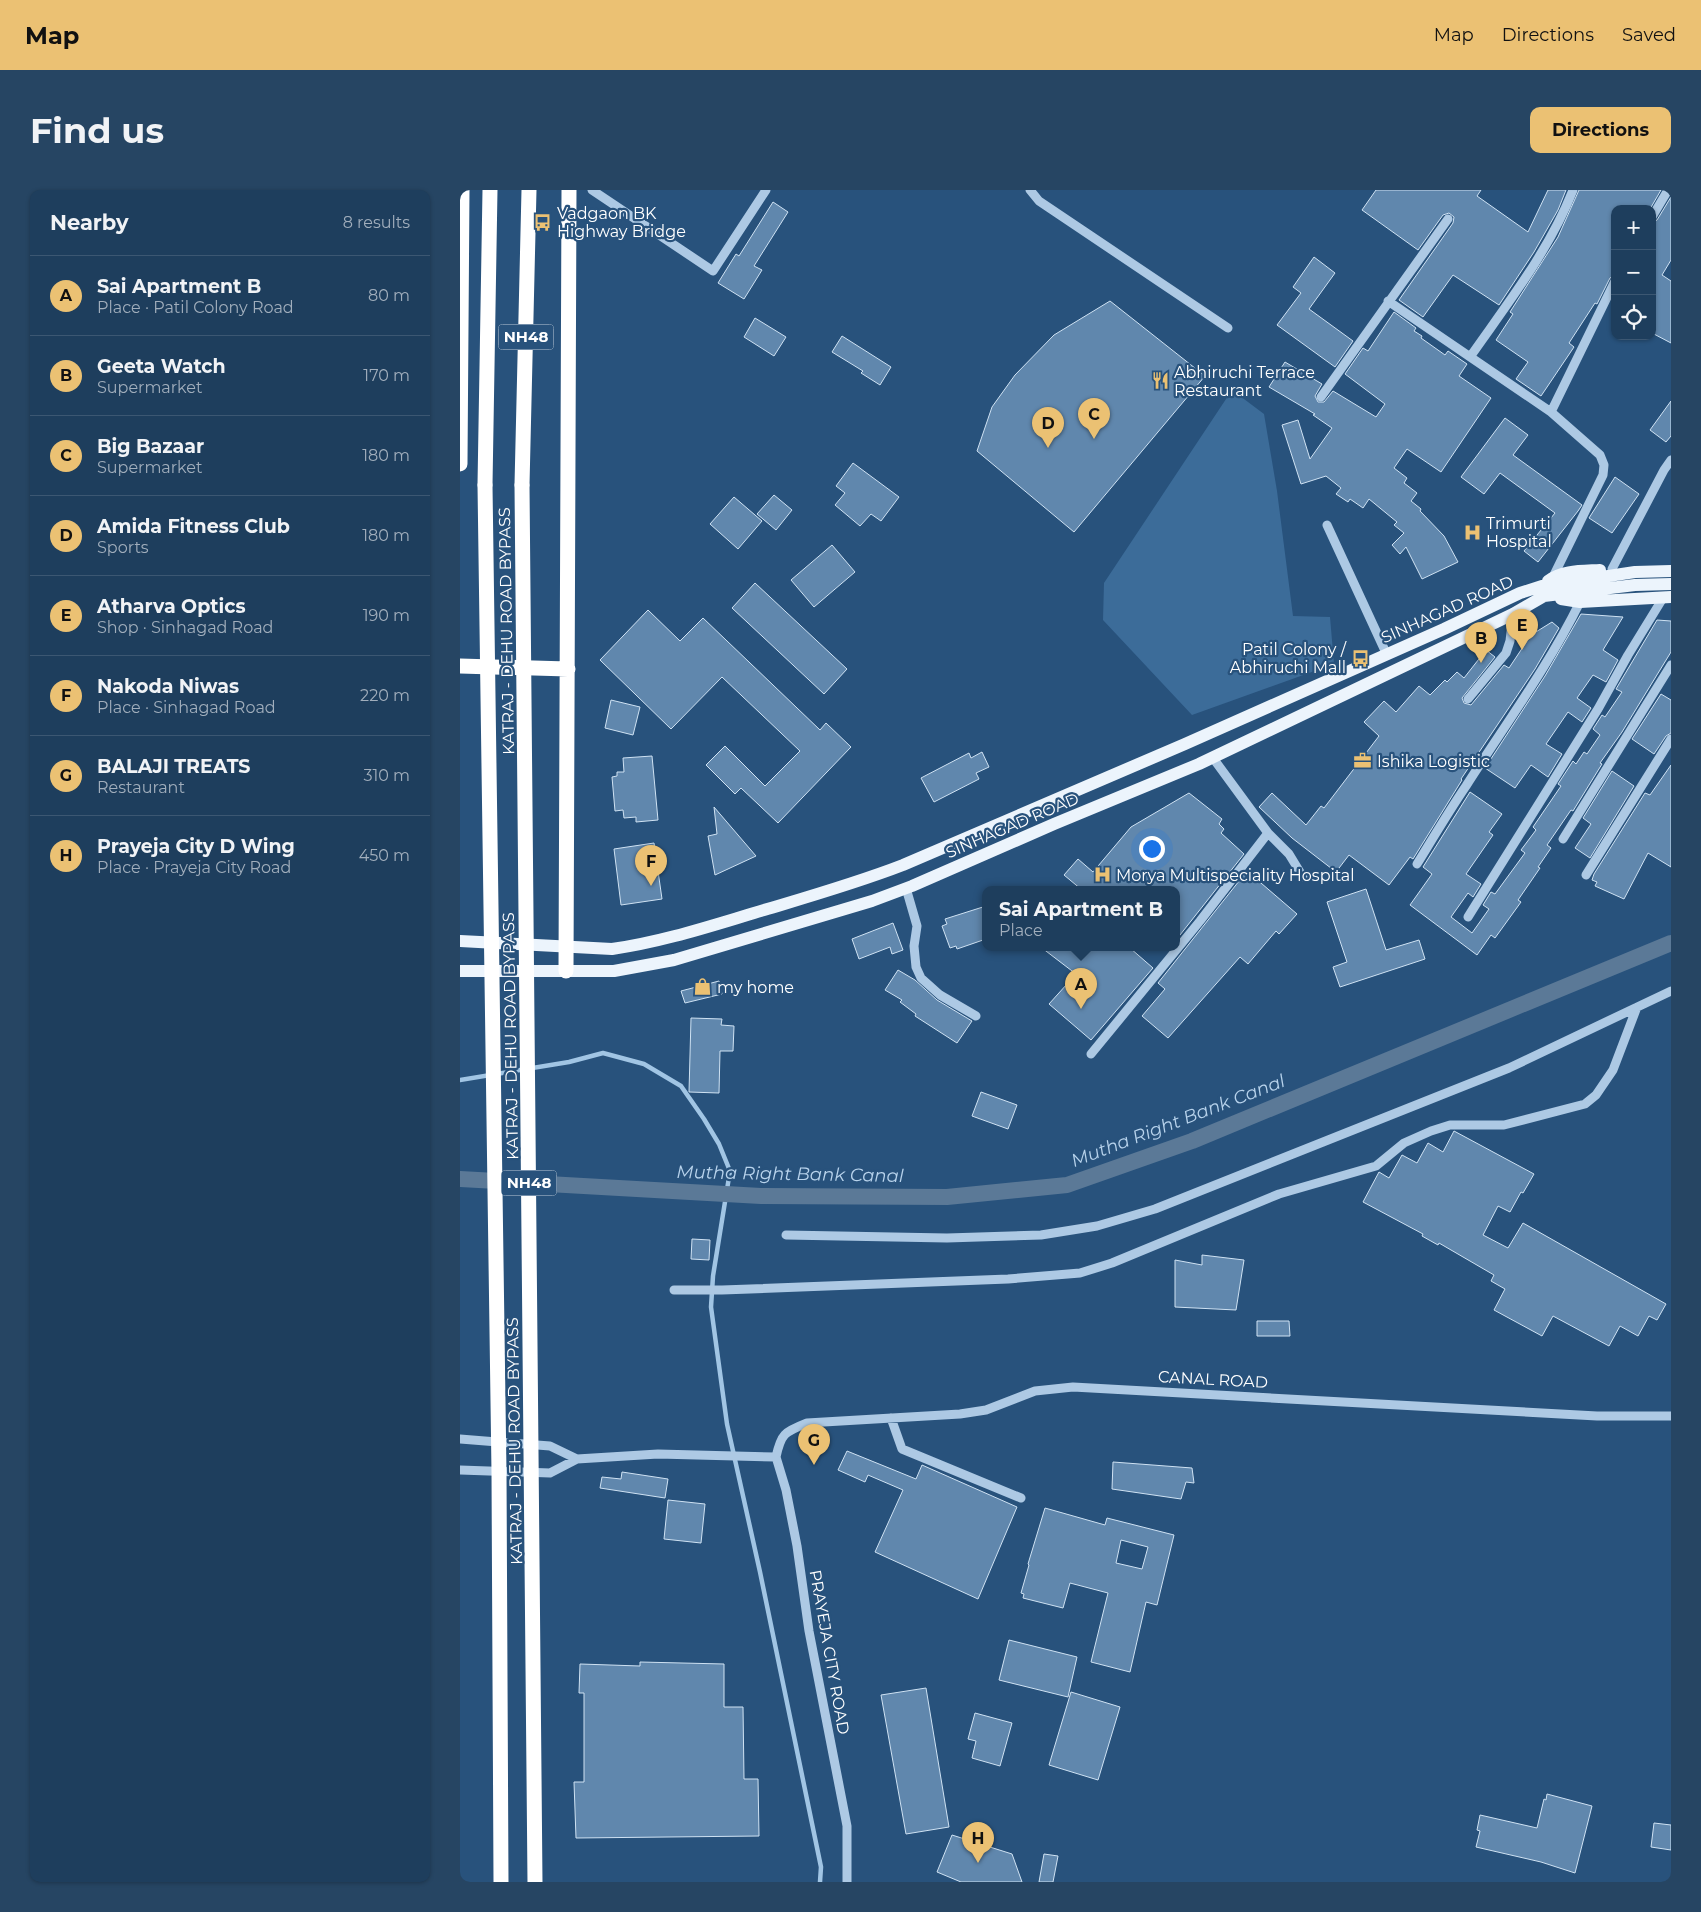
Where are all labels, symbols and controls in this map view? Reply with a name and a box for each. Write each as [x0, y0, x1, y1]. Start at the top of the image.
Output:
text: Map [25, 21, 79, 50]
text: Map [1434, 24, 1474, 46]
text: Directions [1502, 24, 1594, 46]
text: Saved [1622, 24, 1676, 46]
button: Directions [1530, 107, 1671, 153]
text: Find us [30, 109, 164, 152]
place label: Vadgaon BK Highway Bridge [557, 204, 686, 241]
map controls [1611, 205, 1656, 340]
button: + [1611, 205, 1656, 250]
text: Nearby [50, 210, 129, 235]
bus stop icon: Vadgaon BK Highway Bridge [533, 212, 553, 232]
text: 8 results [343, 213, 410, 232]
button: − [1611, 250, 1656, 295]
text: Sai Apartment B [97, 275, 261, 298]
text: A [60, 286, 72, 305]
text: 80 m [368, 286, 410, 305]
button: locate [1611, 295, 1656, 340]
text: Place · Patil Colony Road [97, 298, 294, 317]
road number: NH48 [498, 324, 554, 350]
text: Geeta Watch [97, 355, 226, 378]
place label: Abhiruchi Terrace Restaurant [1174, 363, 1315, 400]
text: B [60, 366, 72, 385]
text: 170 m [363, 366, 410, 385]
restaurant icon: Abhiruchi Terrace Restaurant [1150, 371, 1170, 391]
text: Supermarket [97, 378, 203, 397]
pin: C [1078, 398, 1110, 439]
pin: D [1032, 407, 1064, 448]
text: Big Bazaar [97, 435, 204, 458]
text: C [60, 446, 72, 465]
text: 180 m [362, 446, 410, 465]
text: Supermarket [97, 458, 203, 477]
street label: KATRAJ - DEHU ROAD BYPASS [495, 507, 518, 755]
place label: Trimurti Hospital [1486, 514, 1552, 551]
text: Amida Fitness Club [97, 515, 290, 538]
hospital icon: Trimurti Hospital [1462, 522, 1482, 542]
text: D [59, 526, 73, 545]
text: 180 m [362, 526, 410, 545]
text: Sports [97, 538, 149, 557]
street label: SINHAGAD ROAD [1378, 572, 1516, 647]
text: Atharva Optics [97, 595, 246, 618]
text: E [61, 606, 71, 625]
text: 190 m [363, 606, 410, 625]
pin: E [1506, 609, 1538, 650]
text: Shop · Sinhagad Road [97, 618, 273, 637]
pin: B [1465, 622, 1497, 663]
place label: Patil Colony / Abhiruchi Mall [1230, 640, 1347, 677]
bus stop icon: Patil Colony / Abhiruchi Mall [1350, 648, 1370, 668]
text: Nakoda Niwas [97, 675, 239, 698]
text: F [61, 686, 71, 705]
text: 220 m [360, 686, 410, 705]
text: Place · Sinhagad Road [97, 698, 276, 717]
office icon: Ishika Logistic [1353, 751, 1373, 771]
place label: Ishika Logistic [1377, 752, 1490, 771]
text: BALAJI TREATS [97, 755, 251, 778]
text: G [60, 766, 72, 785]
text: 310 m [363, 766, 410, 785]
text: Restaurant [97, 778, 185, 797]
street label: SINHAGAD ROAD [943, 789, 1082, 862]
text: Prayeja City D Wing [97, 835, 295, 858]
your location [1139, 836, 1165, 862]
pin: F [635, 845, 667, 886]
text: H [60, 846, 72, 865]
text: 450 m [359, 846, 410, 865]
text: Place · Prayeja City Road [97, 858, 291, 877]
hospital icon: Morya Multispeciality Hospital [1092, 865, 1112, 885]
place label: Morya Multispeciality Hospital [1116, 866, 1355, 885]
popup [982, 886, 1180, 951]
text: Sai Apartment B [999, 898, 1163, 921]
street label: KATRAJ - DEHU ROAD BYPASS [499, 912, 522, 1160]
text: Place [999, 921, 1043, 940]
pin: A [1065, 968, 1097, 1009]
shop icon: my home [693, 977, 713, 997]
place label: my home [717, 978, 794, 997]
water label: Mutha Right Bank Canal [1068, 1070, 1288, 1172]
water label: Mutha Right Bank Canal [676, 1161, 904, 1187]
road number: NH48 [502, 1170, 556, 1196]
street label: KATRAJ - DEHU ROAD BYPASS [503, 1317, 526, 1565]
street label: CANAL ROAD [1157, 1367, 1268, 1392]
pin: G [798, 1424, 830, 1465]
street label: PRAYEJA CITY ROAD [806, 1568, 853, 1736]
pin: H [962, 1822, 994, 1863]

